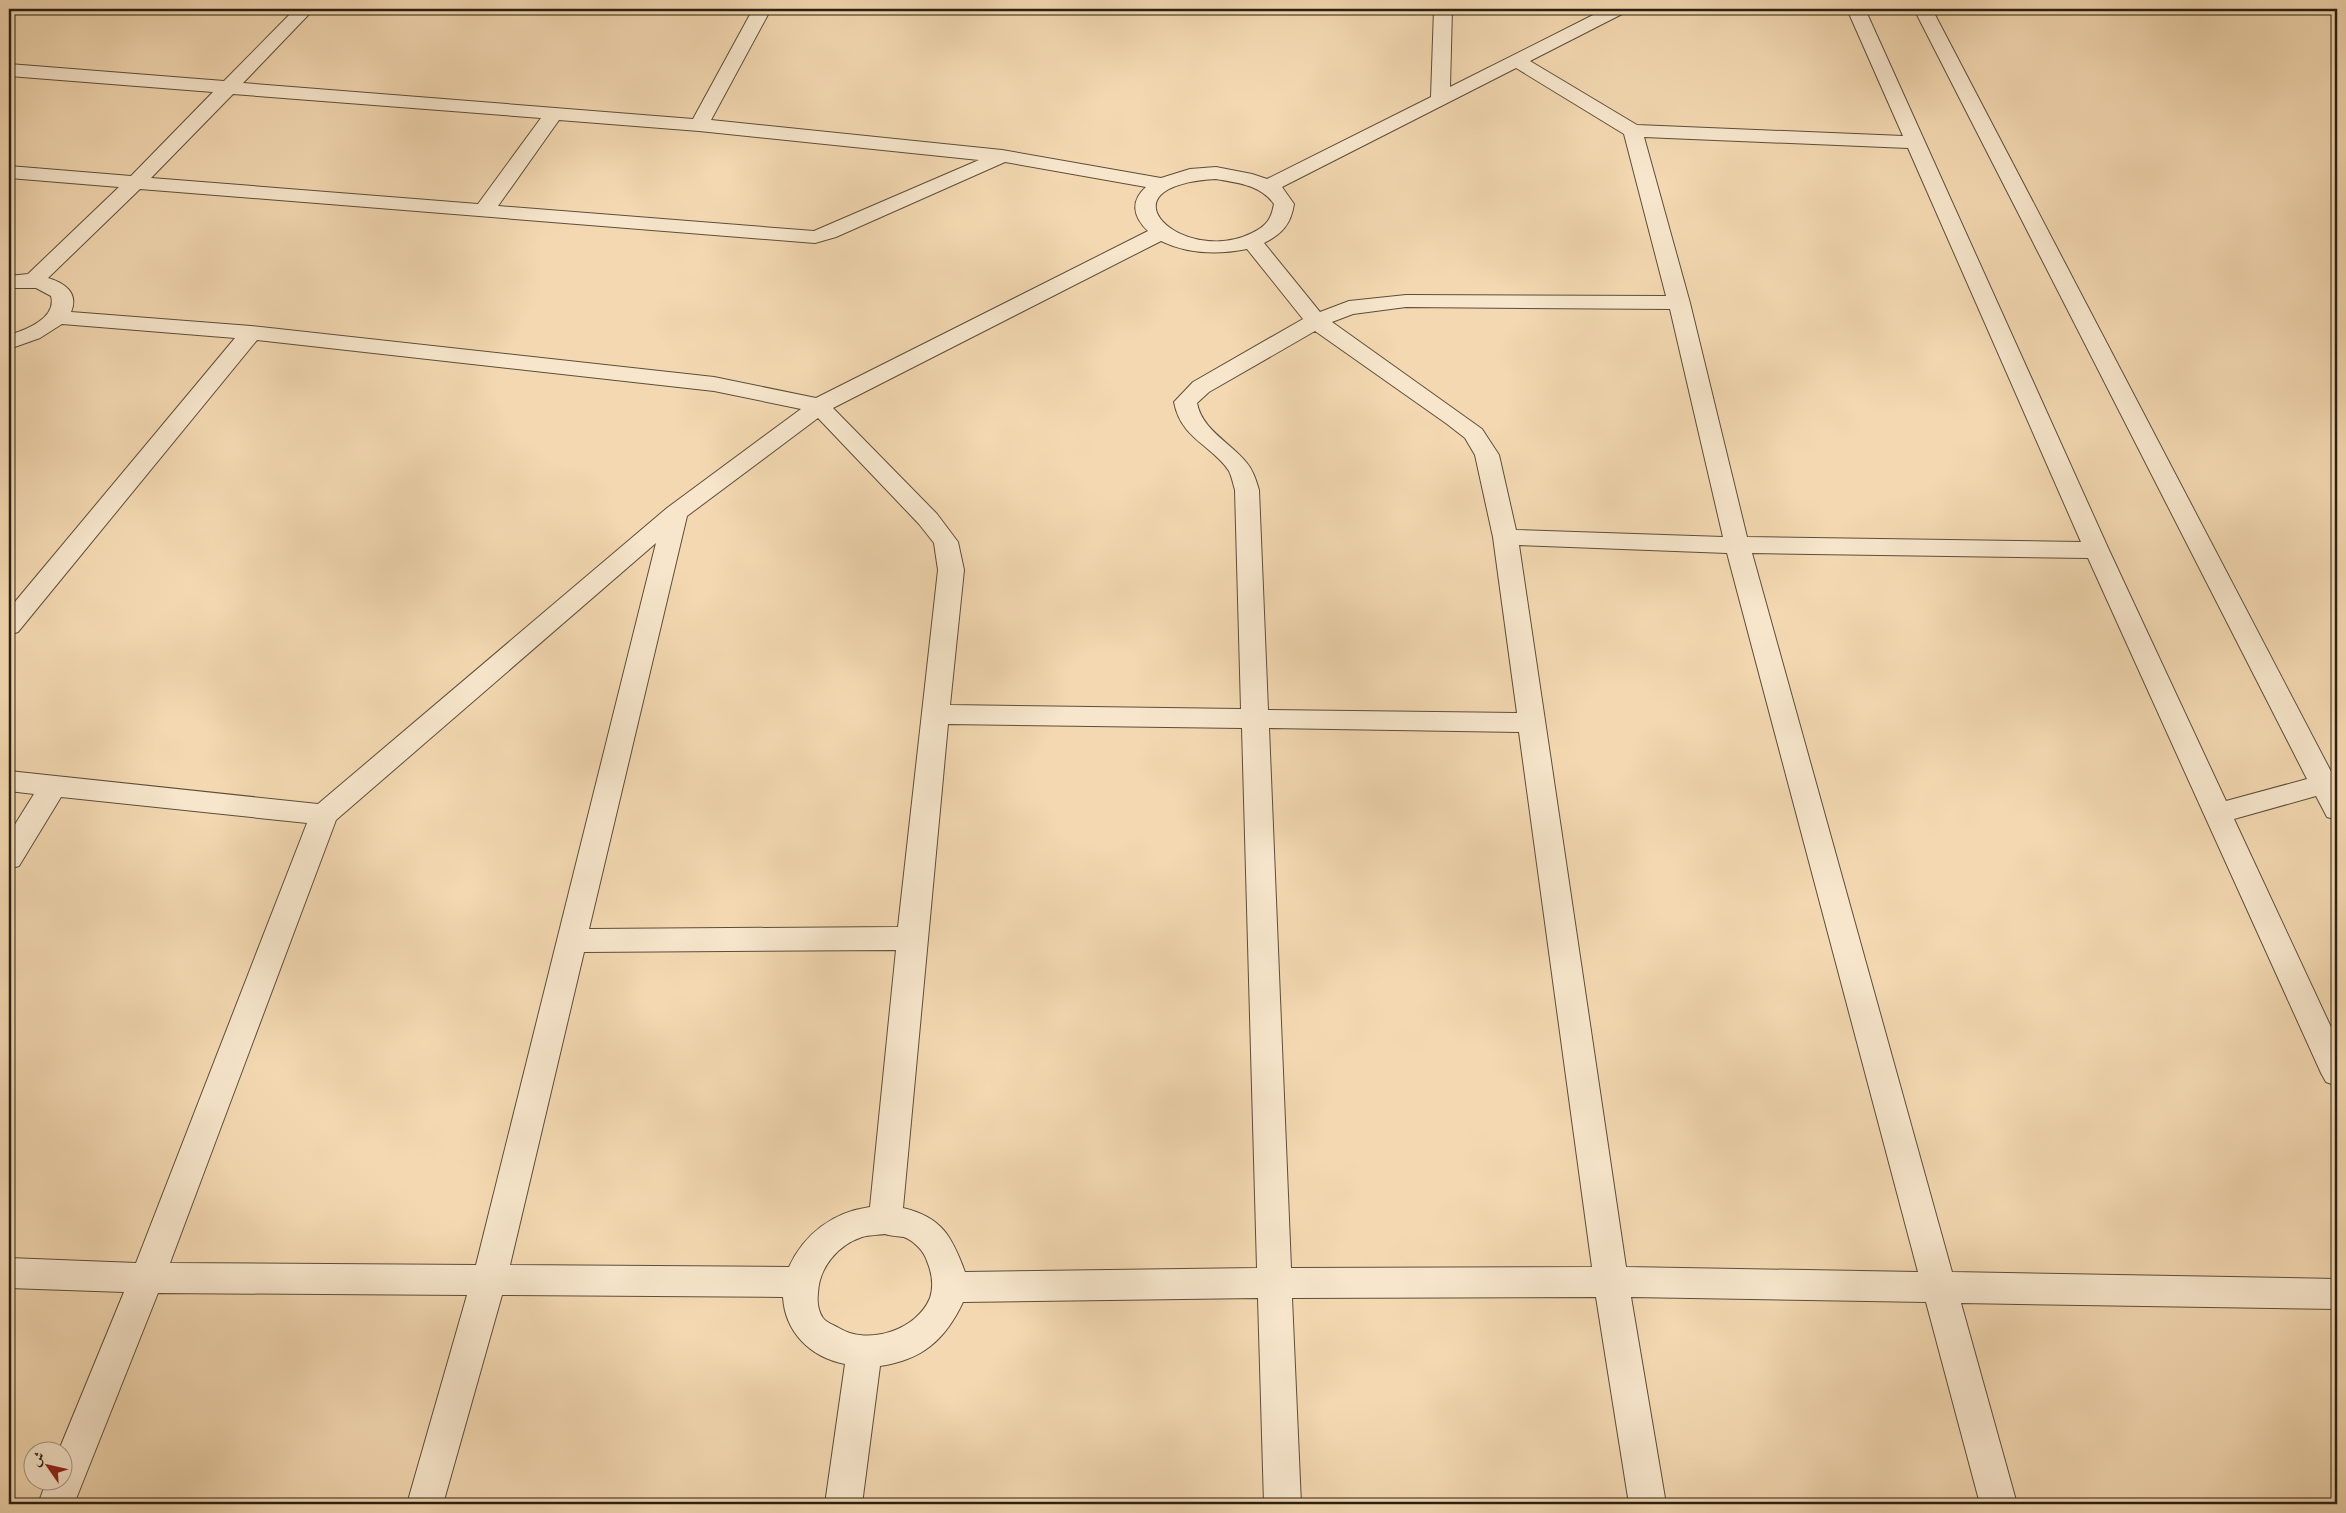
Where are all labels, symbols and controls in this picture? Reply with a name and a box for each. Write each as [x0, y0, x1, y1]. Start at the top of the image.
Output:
north arrow [22, 1440, 72, 1490]
text: ش [27, 1448, 50, 1471]

